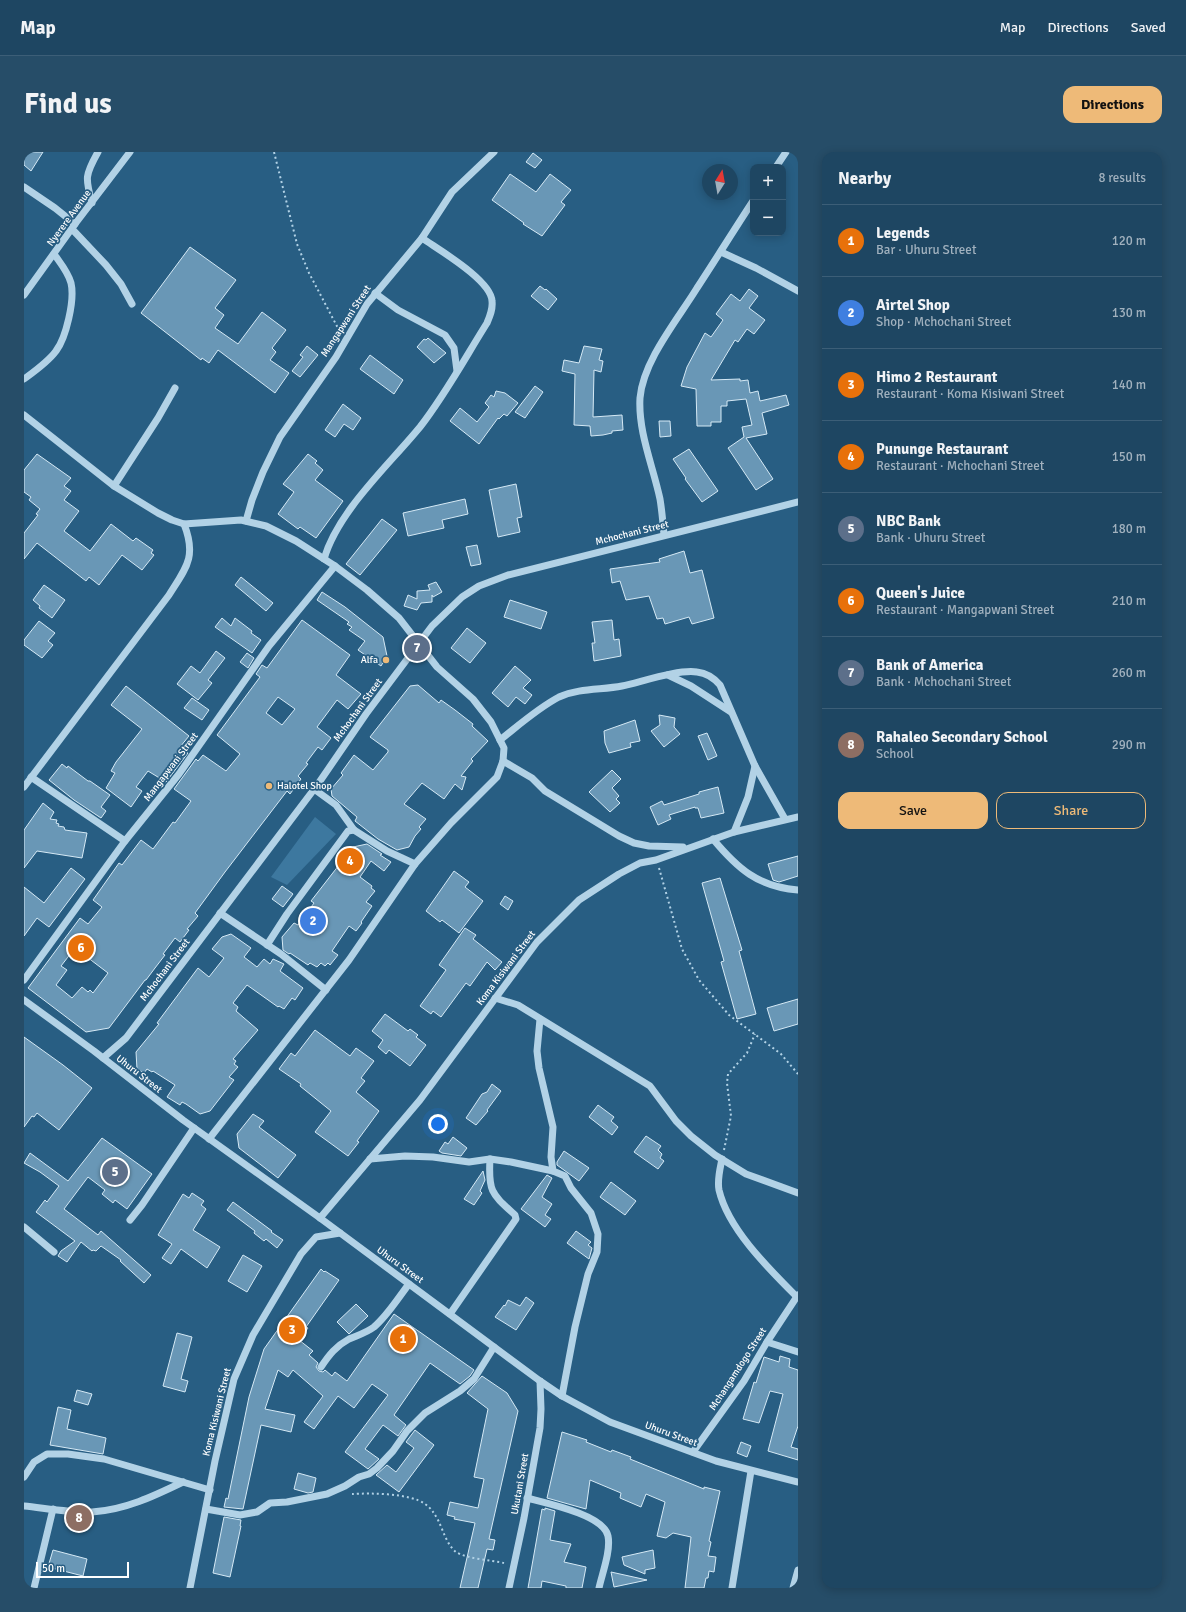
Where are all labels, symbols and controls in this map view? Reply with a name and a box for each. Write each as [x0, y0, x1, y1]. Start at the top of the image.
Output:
text: Map [20, 16, 56, 40]
text: Map [1000, 19, 1026, 36]
text: Directions [1048, 19, 1109, 36]
text: Saved [1131, 19, 1166, 36]
button: Directions [1063, 86, 1162, 123]
text: Find us [24, 87, 112, 121]
north arrow [702, 164, 738, 200]
map controls [750, 164, 786, 236]
button: + [750, 164, 786, 200]
text: Nearby [838, 168, 891, 189]
text: 8 results [1098, 170, 1146, 186]
street label: Nyerere Avenue [45, 187, 93, 249]
button: − [750, 200, 786, 236]
text: Legends [876, 224, 930, 242]
text: 1 [847, 233, 855, 249]
text: 120 m [1112, 233, 1146, 249]
text: Bar · Uhuru Street [876, 242, 976, 258]
street label: Mangapwani Street [318, 283, 374, 359]
text: Airtel Shop [876, 296, 950, 314]
text: 2 [847, 305, 855, 321]
text: 130 m [1112, 305, 1146, 321]
text: Shop · Mchochani Street [876, 314, 1011, 330]
text: Himo 2 Restaurant [876, 368, 997, 386]
text: 3 [847, 377, 855, 393]
text: 140 m [1112, 377, 1146, 393]
text: Restaurant · Koma Kisiwani Street [876, 386, 1064, 402]
text: Pununge Restaurant [876, 440, 1008, 458]
text: 4 [847, 449, 855, 465]
text: 150 m [1112, 449, 1146, 465]
text: Restaurant · Mchochani Street [876, 458, 1044, 474]
text: NBC Bank [876, 512, 941, 530]
street label: Mchochani Street [594, 518, 670, 548]
text: 5 [847, 521, 855, 537]
text: 180 m [1112, 521, 1146, 537]
text: Bank · Uhuru Street [876, 530, 985, 546]
text: Queen's Juice [876, 584, 965, 602]
text: 6 [847, 593, 855, 609]
text: 210 m [1112, 593, 1146, 609]
text: Restaurant · Mangapwani Street [876, 602, 1054, 618]
pin: 7 [404, 633, 430, 663]
place label: Alfa [361, 654, 378, 666]
marker: Alfa [381, 655, 391, 665]
text: Bank of America [876, 656, 983, 674]
text: 7 [847, 665, 855, 681]
text: 260 m [1112, 665, 1146, 681]
text: Bank · Mchochani Street [876, 674, 1011, 690]
street label: Mchochani Street [331, 676, 385, 744]
text: Rahaleo Secondary School [876, 728, 1048, 746]
street label: Mangapwani Street [141, 730, 201, 804]
text: 8 [847, 737, 855, 753]
text: 290 m [1112, 737, 1146, 753]
text: School [876, 746, 914, 762]
place label: Halotel Shop [277, 780, 332, 792]
marker: Halotel Shop [264, 781, 274, 791]
button: Save [838, 792, 988, 829]
button: Share [996, 792, 1146, 829]
pin: 4 [337, 846, 363, 876]
pin: 2 [300, 906, 326, 936]
street label: Koma Kisiwani Street [474, 928, 538, 1008]
pin: 6 [68, 933, 94, 963]
street label: Mchochani Street [138, 936, 193, 1004]
street label: Uhuru Street [114, 1052, 165, 1096]
your location [428, 1114, 448, 1134]
pin: 5 [102, 1157, 128, 1187]
street label: Uhuru Street [374, 1244, 426, 1286]
pin: 3 [279, 1315, 305, 1345]
pin: 1 [390, 1324, 416, 1354]
street label: Mchangamdogo Street [707, 1325, 770, 1413]
street label: Koma Kisiwani Street [200, 1366, 234, 1457]
street label: Uhuru Street [643, 1419, 699, 1449]
street label: Ukutani Street [509, 1452, 531, 1516]
pin: 8 [66, 1503, 92, 1533]
scale bar [36, 1560, 129, 1579]
text: 50 m [42, 1562, 65, 1575]

